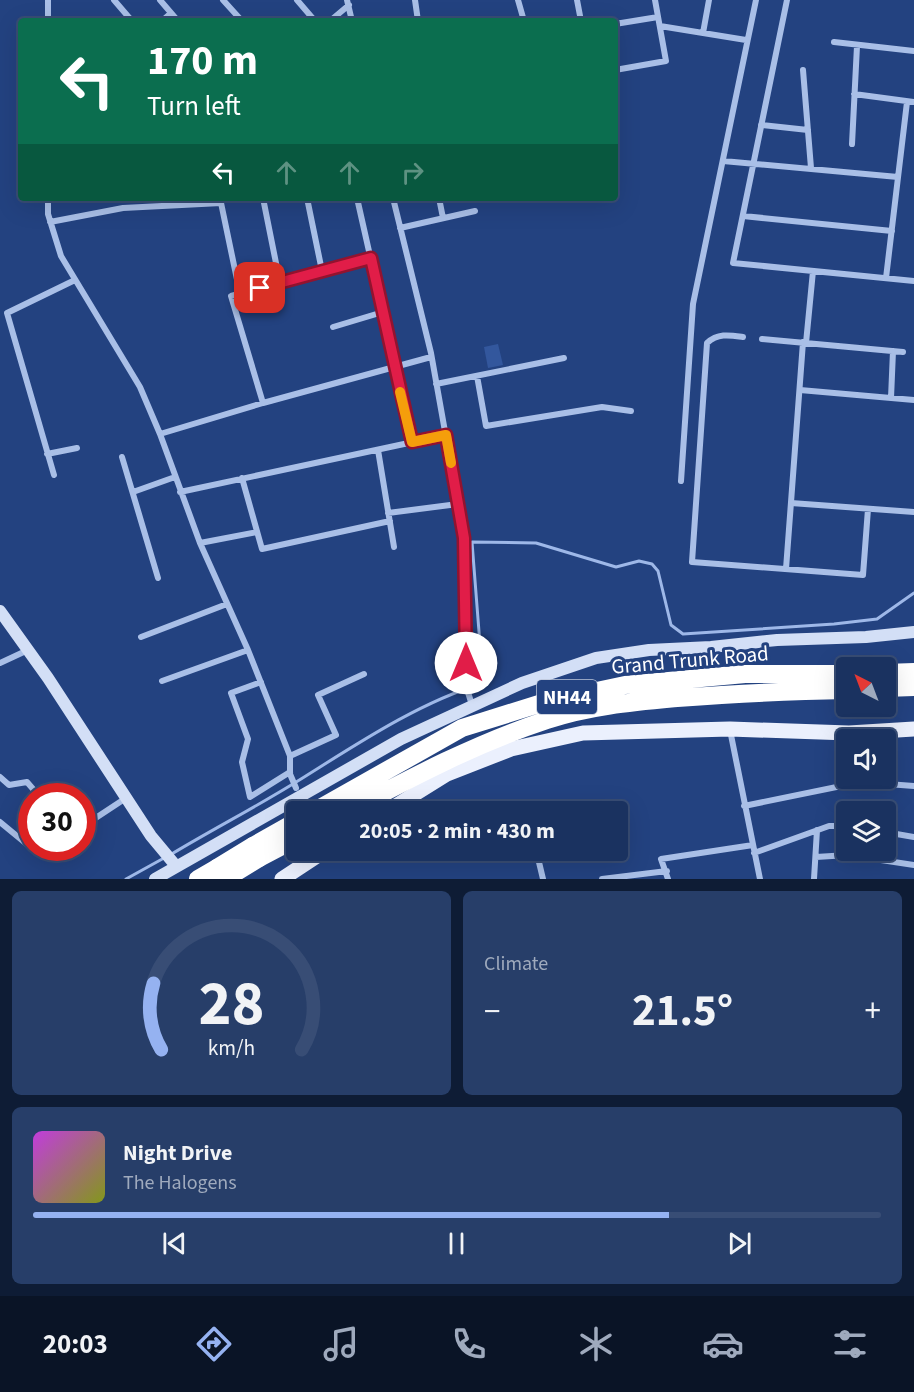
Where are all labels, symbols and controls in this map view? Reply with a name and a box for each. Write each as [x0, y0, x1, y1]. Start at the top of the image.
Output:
text: 170 m [147, 31, 258, 91]
icon: left [48, 42, 126, 120]
text: Turn left [147, 87, 241, 126]
icon: left [207, 156, 240, 189]
icon: ahead [270, 156, 303, 189]
icon: ahead [333, 156, 366, 189]
icon: right [396, 156, 429, 189]
pin [234, 262, 285, 313]
icon: arrive [243, 271, 276, 304]
position arrow [434, 631, 498, 695]
street label: Grand Trunk Road [610, 638, 770, 682]
north arrow [836, 657, 896, 717]
map controls [836, 657, 896, 861]
road number: NH44 [537, 680, 597, 714]
button: sound [836, 729, 896, 789]
speed limit sign: 30 [18, 783, 96, 861]
button: layers [836, 801, 896, 861]
text: 20:05 · 2 min · 430 m [359, 815, 555, 847]
text: Climate [484, 950, 548, 978]
text: 28 [199, 960, 264, 1049]
text: 21.5° [632, 979, 733, 1043]
text: − [484, 988, 500, 1035]
text: + [865, 988, 881, 1035]
text: km/h [208, 1033, 255, 1064]
text: Night Drive [123, 1137, 232, 1169]
text: The Halogens [123, 1169, 237, 1197]
icon: previous [158, 1227, 191, 1260]
icon: pause [440, 1227, 473, 1260]
icon: next [723, 1227, 756, 1260]
icon: directions [193, 1323, 235, 1365]
icon: music [320, 1323, 362, 1365]
icon: phone [448, 1323, 490, 1365]
icon: climate [575, 1323, 617, 1365]
icon: car [702, 1323, 744, 1365]
icon: filters [829, 1323, 871, 1365]
text: 20:03 [43, 1325, 108, 1364]

